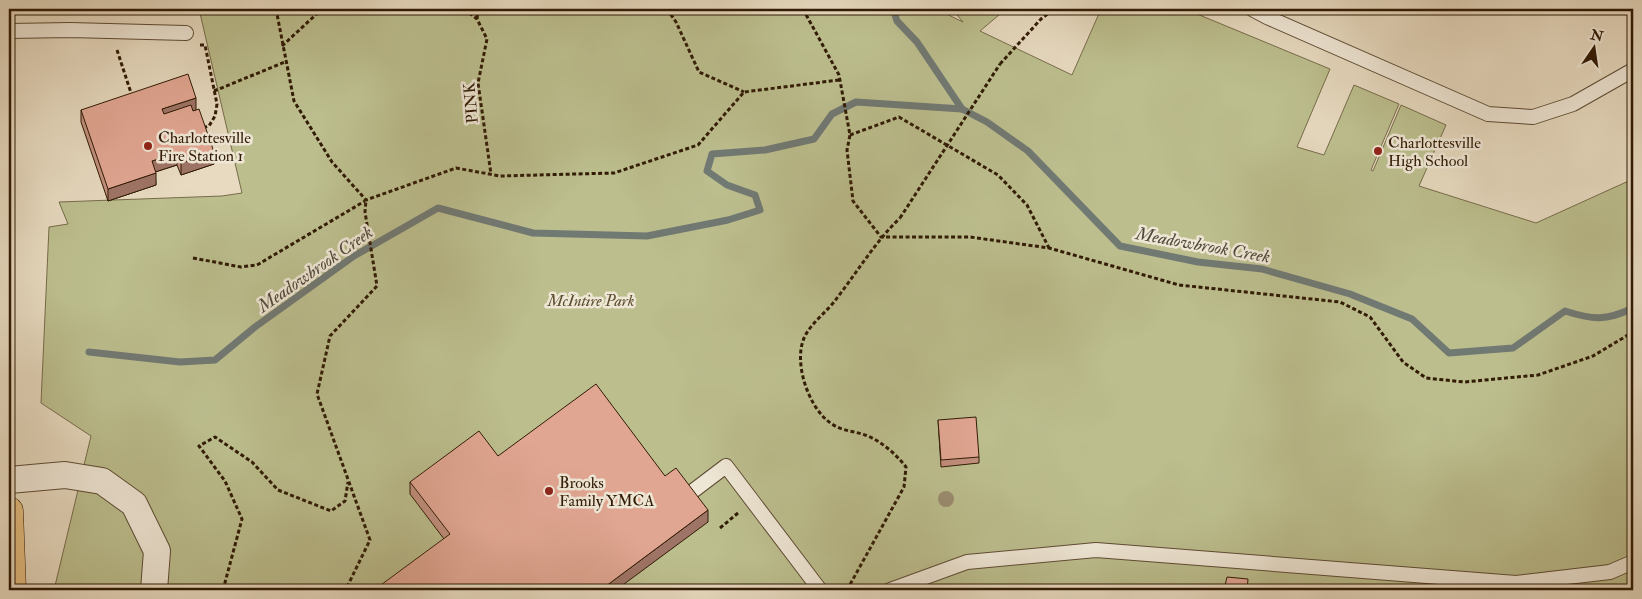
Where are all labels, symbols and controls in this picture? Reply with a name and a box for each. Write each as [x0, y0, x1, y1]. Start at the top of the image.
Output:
north arrow [1570, 22, 1620, 72]
text: N [1588, 26, 1605, 46]
street label: PINK [459, 81, 483, 124]
place label: Charlottesville Fire Station 1 [158, 128, 251, 166]
place label: Charlottesville High School [1388, 133, 1481, 171]
marker: Charlottesville Fire Station 1 [142, 140, 154, 152]
marker: Charlottesville High School [1372, 145, 1384, 157]
water label: Meadowbrook Creek [252, 221, 378, 318]
water label: Meadowbrook Creek [1133, 222, 1272, 269]
park label: McIntire Park [547, 291, 635, 311]
place label: Brooks Family YMCA [559, 473, 654, 511]
marker: Brooks Family YMCA [543, 485, 555, 497]

